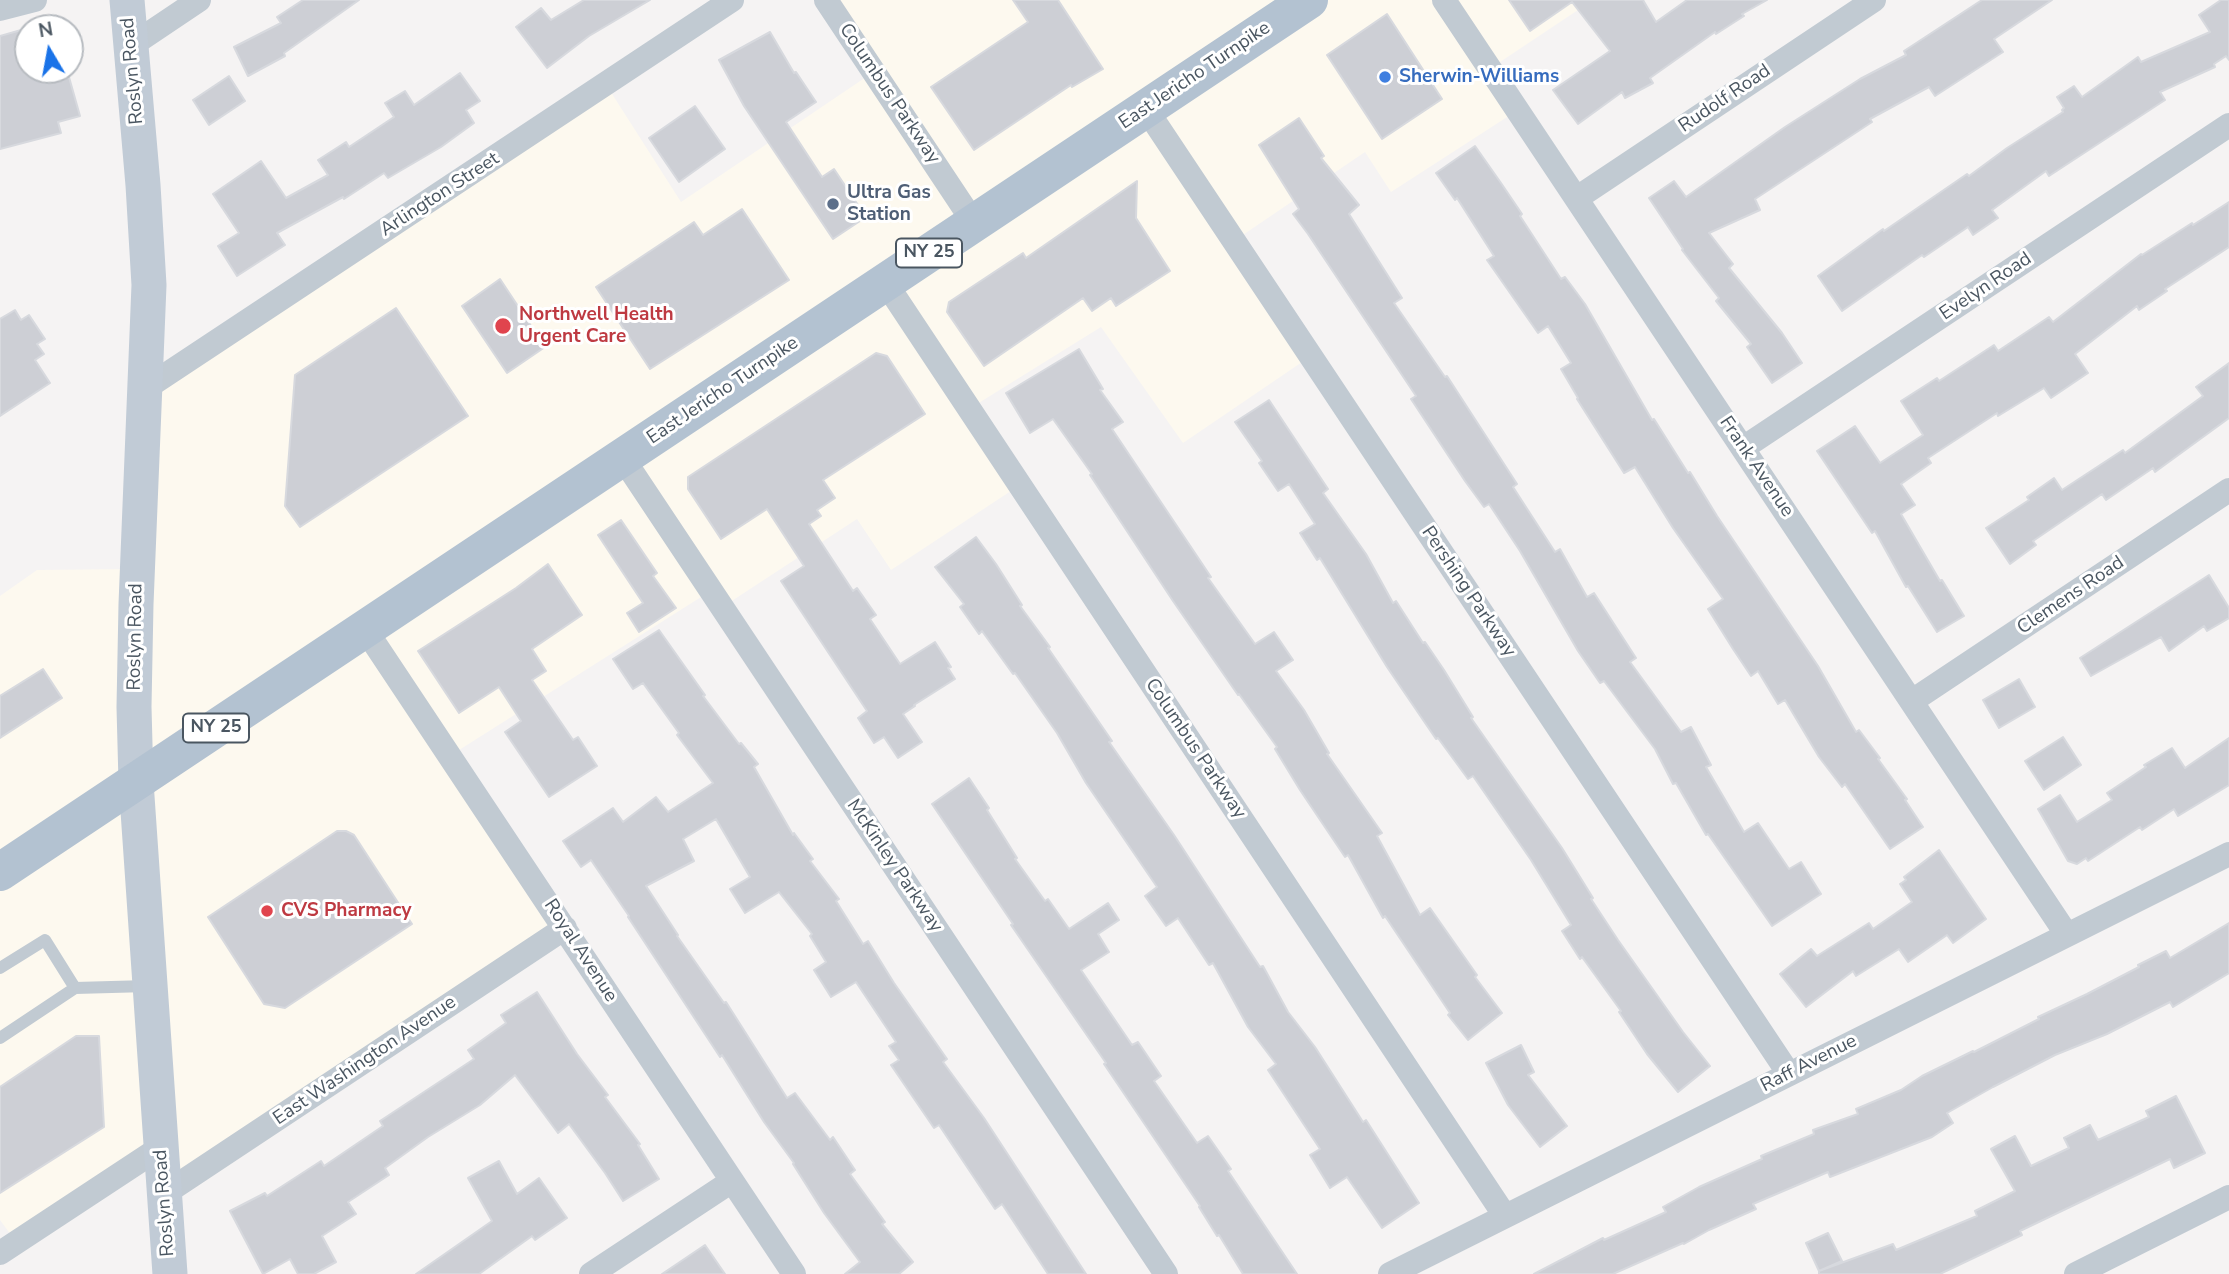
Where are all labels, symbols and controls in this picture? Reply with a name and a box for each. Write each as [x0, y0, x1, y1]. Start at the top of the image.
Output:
north arrow [14, 14, 84, 84]
text: N [36, 16, 55, 44]
street label: Roslyn Road [117, 17, 149, 125]
street label: East Jericho Turnpike [1115, 17, 1275, 135]
street label: Columbus Parkway [834, 20, 944, 168]
street label: Rudolf Road [1675, 60, 1775, 138]
place label: Sherwin-Williams [1399, 66, 1559, 88]
marker: Sherwin-Williams [1377, 69, 1393, 85]
street label: Arlington Street [376, 148, 504, 242]
place label: Ultra Gas Station [847, 182, 931, 226]
marker: Ultra Gas Station [825, 196, 841, 212]
road number: NY 25 [896, 239, 962, 268]
street label: Evelyn Road [1936, 248, 2036, 326]
place label: Northwell Health Urgent Care [519, 304, 674, 348]
marker: Northwell Health Urgent Care [493, 316, 513, 336]
street label: East Jericho Turnpike [643, 332, 803, 450]
street label: Frank Avenue [1714, 412, 1798, 522]
street label: Pershing Parkway [1416, 522, 1520, 662]
street label: Clemens Road [2013, 552, 2129, 640]
street label: Roslyn Road [124, 583, 148, 691]
street label: Columbus Parkway [1140, 675, 1250, 823]
road number: NY 25 [183, 714, 249, 742]
street label: McKinley Parkway [841, 795, 947, 937]
street label: Royal Avenue [538, 895, 622, 1007]
place label: CVS Pharmacy [281, 900, 411, 922]
marker: CVS Pharmacy [259, 903, 275, 919]
street label: East Washington Avenue [269, 991, 461, 1131]
street label: Raff Avenue [1757, 1030, 1861, 1098]
street label: Roslyn Road [150, 1149, 180, 1257]

